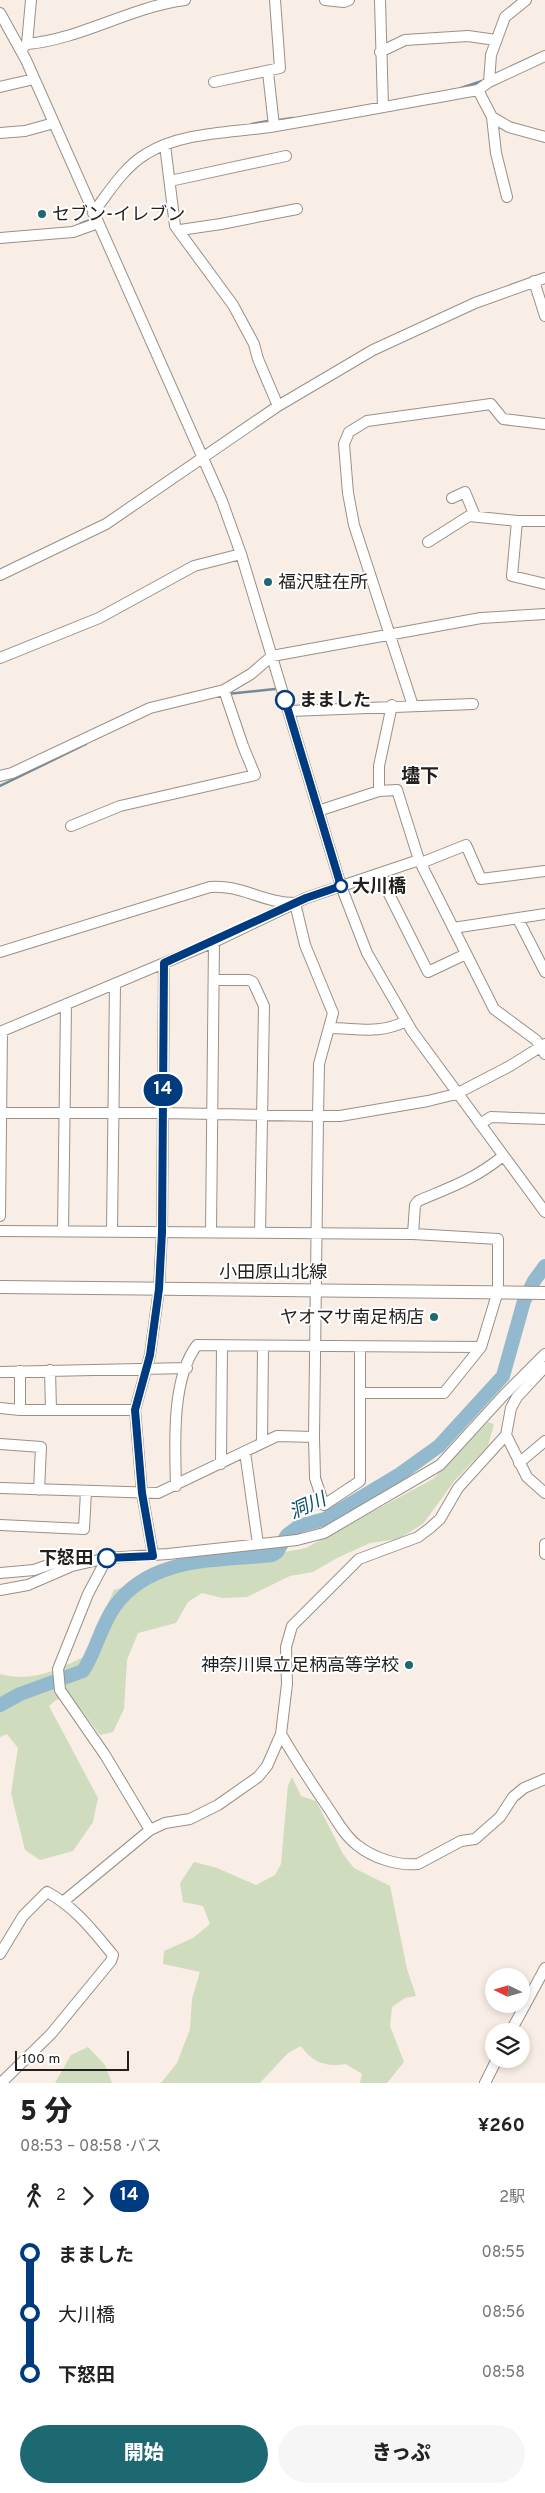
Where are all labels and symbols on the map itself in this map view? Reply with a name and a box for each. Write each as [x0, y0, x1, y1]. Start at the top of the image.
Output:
place label: セブン-イレブン [52, 204, 185, 227]
marker: セブン-イレブン [36, 208, 48, 220]
place label: 福沢駐在所 [278, 572, 368, 595]
marker: 福沢駐在所 [262, 576, 274, 588]
marker: まました [275, 690, 295, 710]
place label: まました [299, 690, 371, 713]
district label: 壗下 [401, 765, 439, 789]
place label: 大川橋 [352, 876, 406, 899]
marker: 大川橋 [334, 879, 348, 893]
line badge: 14 [140, 1074, 186, 1106]
street label: 小田原山北線 [219, 1262, 327, 1285]
place label: ヤオマサ南足柄店 [280, 1307, 424, 1330]
marker: ヤオマサ南足柄店 [428, 1311, 440, 1323]
water label: 洞川 [286, 1487, 332, 1526]
place label: 下怒田 [39, 1548, 93, 1571]
marker: 下怒田 [97, 1548, 117, 1568]
place label: 神奈川県立足柄高等学校 [201, 1655, 399, 1678]
marker: 神奈川県立足柄高等学校 [403, 1659, 415, 1671]
north arrow [485, 1968, 530, 2012]
scale bar [15, 2048, 129, 2071]

